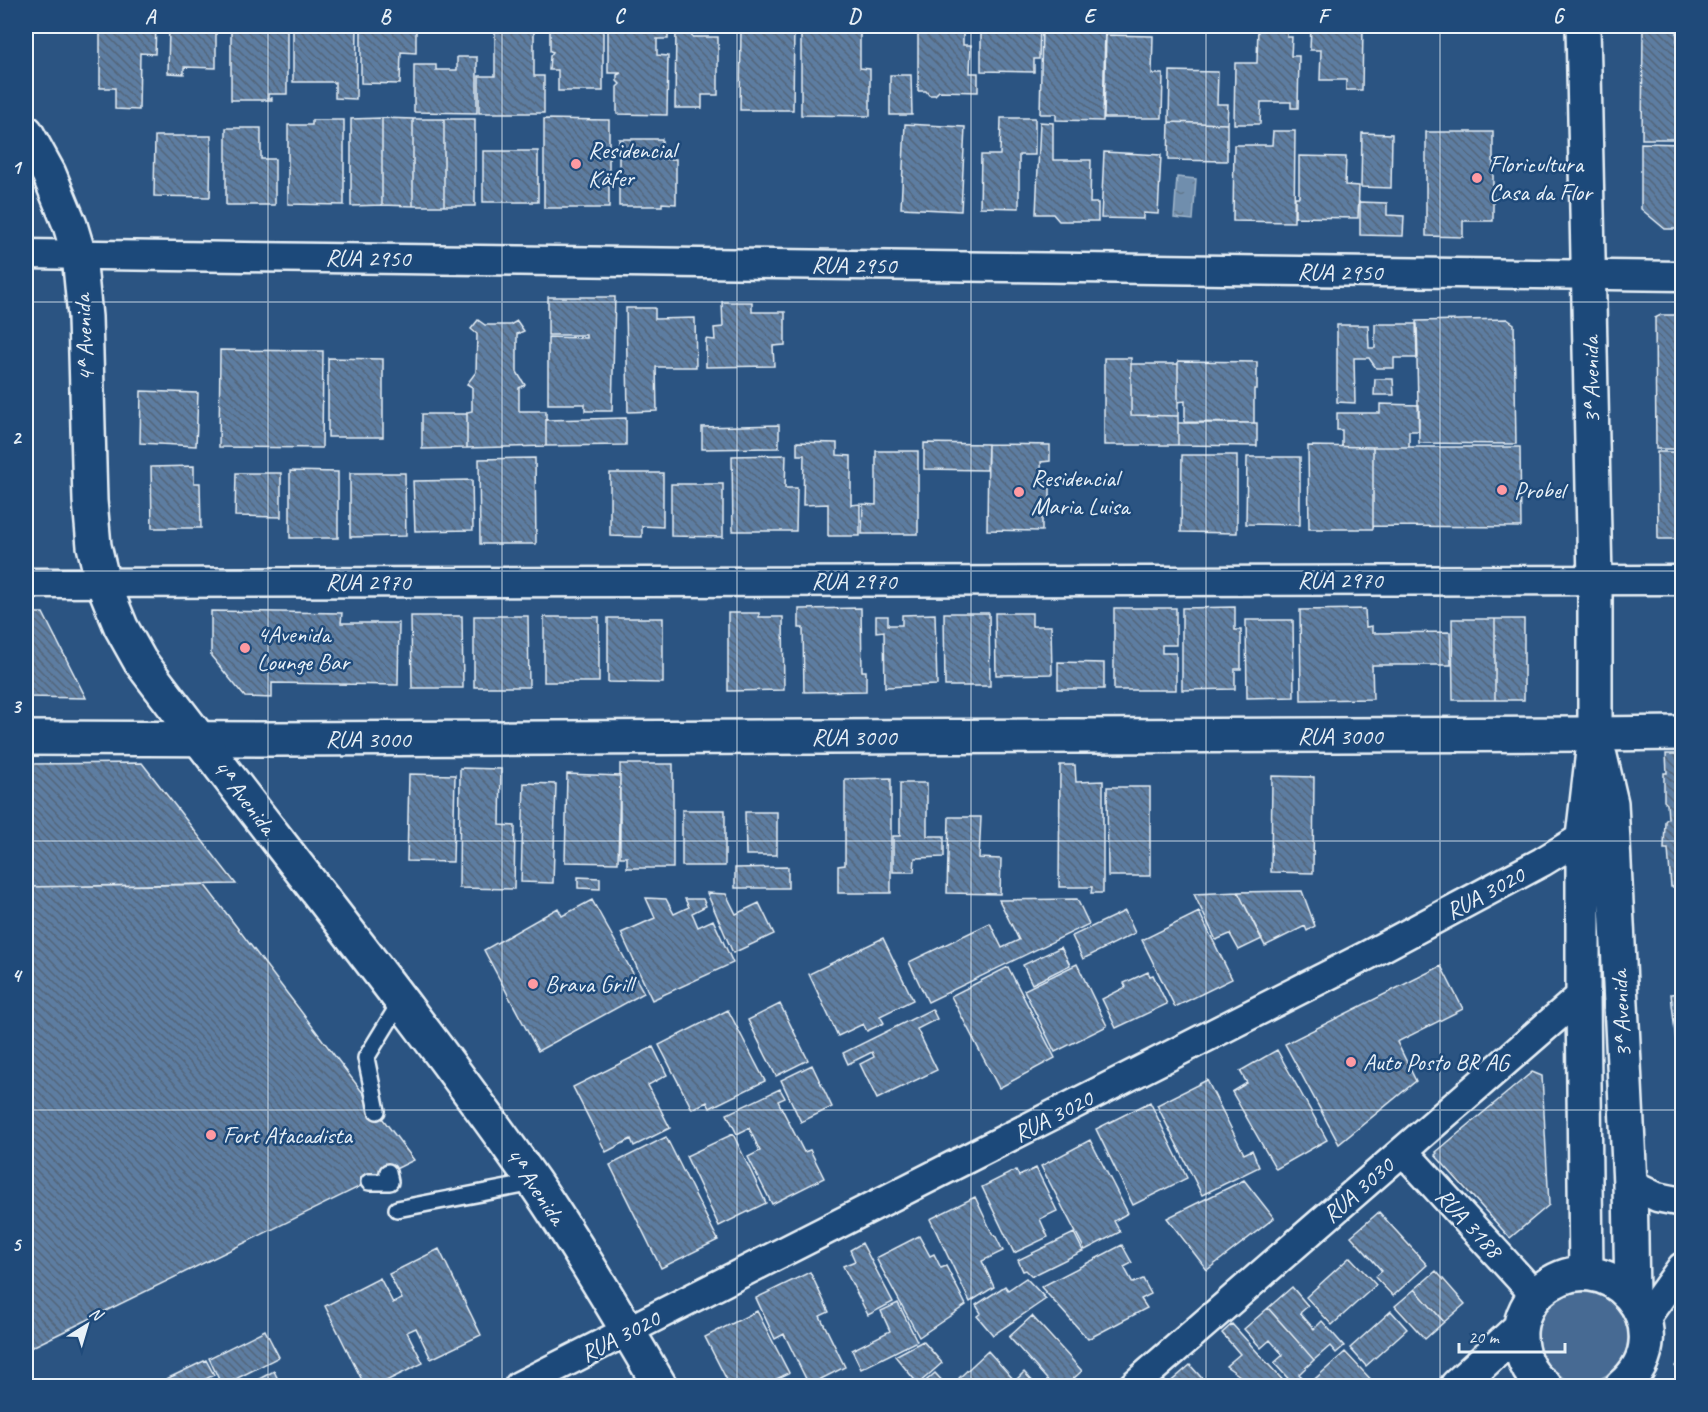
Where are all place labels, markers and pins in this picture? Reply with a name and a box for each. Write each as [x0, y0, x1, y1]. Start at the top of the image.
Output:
place label: Residencial Käfer [588, 135, 680, 193]
place label: Floricultura Casa da Flor [1489, 149, 1594, 207]
marker: Residencial Käfer [569, 157, 583, 171]
marker: Floricultura Casa da Flor [1470, 171, 1484, 185]
place label: Residencial Maria Luisa [1031, 463, 1131, 521]
place label: Probel [1514, 475, 1568, 505]
marker: Probel [1495, 483, 1509, 497]
marker: Residencial Maria Luisa [1012, 485, 1026, 499]
place label: 4Avenida Lounge Bar [257, 619, 351, 677]
marker: 4Avenida Lounge Bar [238, 641, 252, 655]
place label: Brava Grill [545, 969, 637, 999]
marker: Brava Grill [526, 977, 540, 991]
place label: Auto Posto BR AG [1363, 1047, 1511, 1077]
marker: Auto Posto BR AG [1344, 1055, 1358, 1069]
place label: Fort Atacadista [223, 1120, 353, 1150]
marker: Fort Atacadista [204, 1128, 218, 1142]

